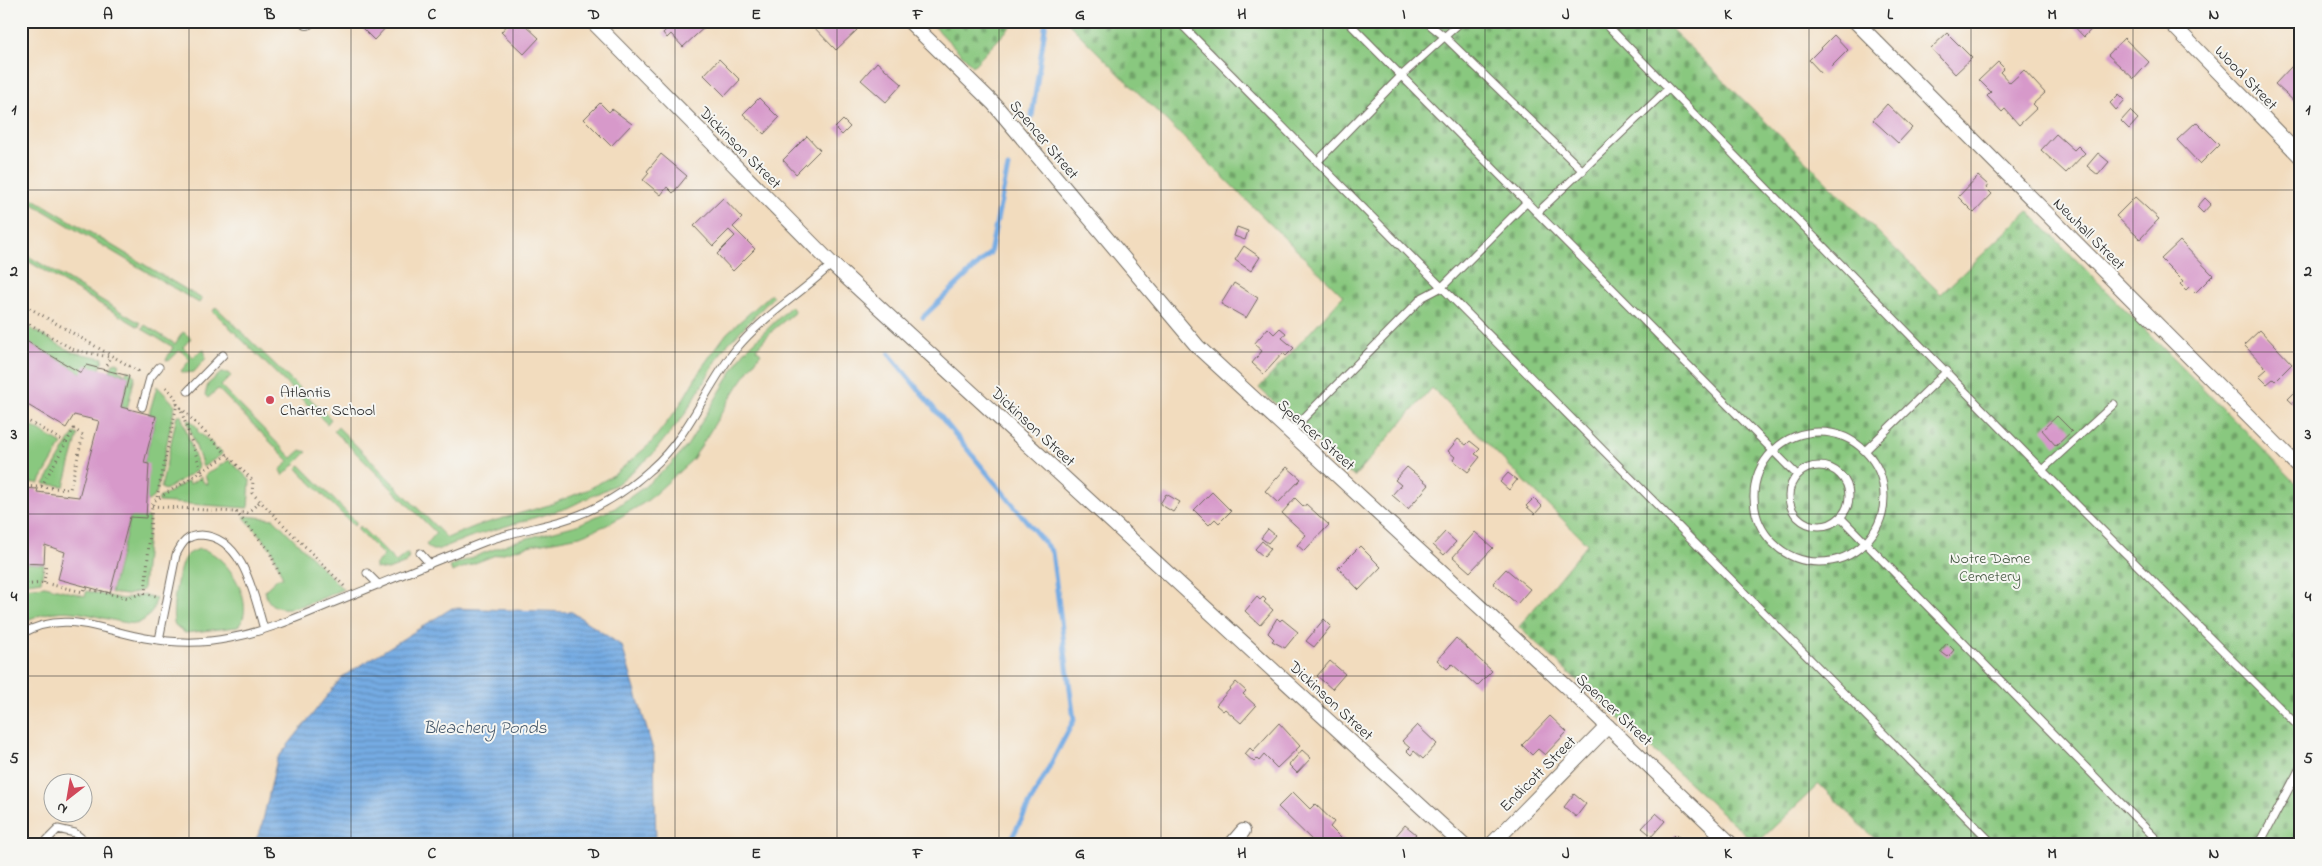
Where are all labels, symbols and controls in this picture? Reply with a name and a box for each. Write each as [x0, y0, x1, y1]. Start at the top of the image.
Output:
text: A [103, 3, 113, 27]
text: B [264, 3, 276, 27]
text: C [428, 3, 437, 27]
text: D [587, 3, 600, 27]
text: E [751, 3, 761, 27]
text: F [912, 3, 924, 27]
text: G [1075, 3, 1085, 27]
text: H [1237, 3, 1247, 27]
text: I [1402, 3, 1406, 27]
text: J [1562, 3, 1570, 27]
text: K [1724, 3, 1733, 27]
text: L [1887, 3, 1894, 27]
text: M [2047, 3, 2057, 27]
text: N [2209, 3, 2220, 27]
street label: Wood Street [2208, 40, 2283, 117]
street label: Spencer Street [1003, 95, 1084, 186]
text: 1 [11, 98, 17, 122]
text: 1 [2305, 98, 2311, 122]
street label: Dickinson Street [692, 101, 787, 196]
street label: Newhall Street [2047, 193, 2131, 277]
text: 2 [9, 260, 18, 284]
text: 2 [2303, 260, 2312, 284]
place label: Atlantis Charter School [280, 381, 376, 423]
street label: Dickinson Street [984, 381, 1081, 474]
marker: Atlantis Charter School [264, 394, 276, 406]
street label: Spencer Street [1271, 394, 1360, 477]
text: 3 [10, 423, 18, 447]
text: 3 [2304, 423, 2312, 447]
park label: Notre Dame Cemetery [1950, 547, 2031, 589]
text: 4 [10, 585, 18, 609]
text: 4 [2304, 585, 2312, 609]
street label: Dickinson Street [1282, 655, 1379, 748]
street label: Spencer Street [1570, 668, 1658, 753]
water label: Bleachery Ponds [423, 716, 548, 742]
street label: Endicott Street [1495, 730, 1583, 818]
text: 5 [9, 747, 19, 771]
text: 5 [2303, 747, 2313, 771]
north arrow [42, 774, 92, 824]
text: N [53, 796, 72, 819]
text: A [103, 842, 113, 866]
text: B [264, 842, 276, 866]
text: C [428, 842, 437, 866]
text: D [587, 842, 600, 866]
text: E [751, 842, 761, 866]
text: F [912, 842, 924, 866]
text: G [1075, 842, 1085, 866]
text: H [1237, 842, 1247, 866]
text: I [1402, 842, 1406, 866]
text: J [1562, 842, 1570, 866]
text: K [1724, 842, 1733, 866]
text: L [1887, 842, 1894, 866]
text: M [2047, 842, 2057, 866]
text: N [2209, 842, 2220, 866]

